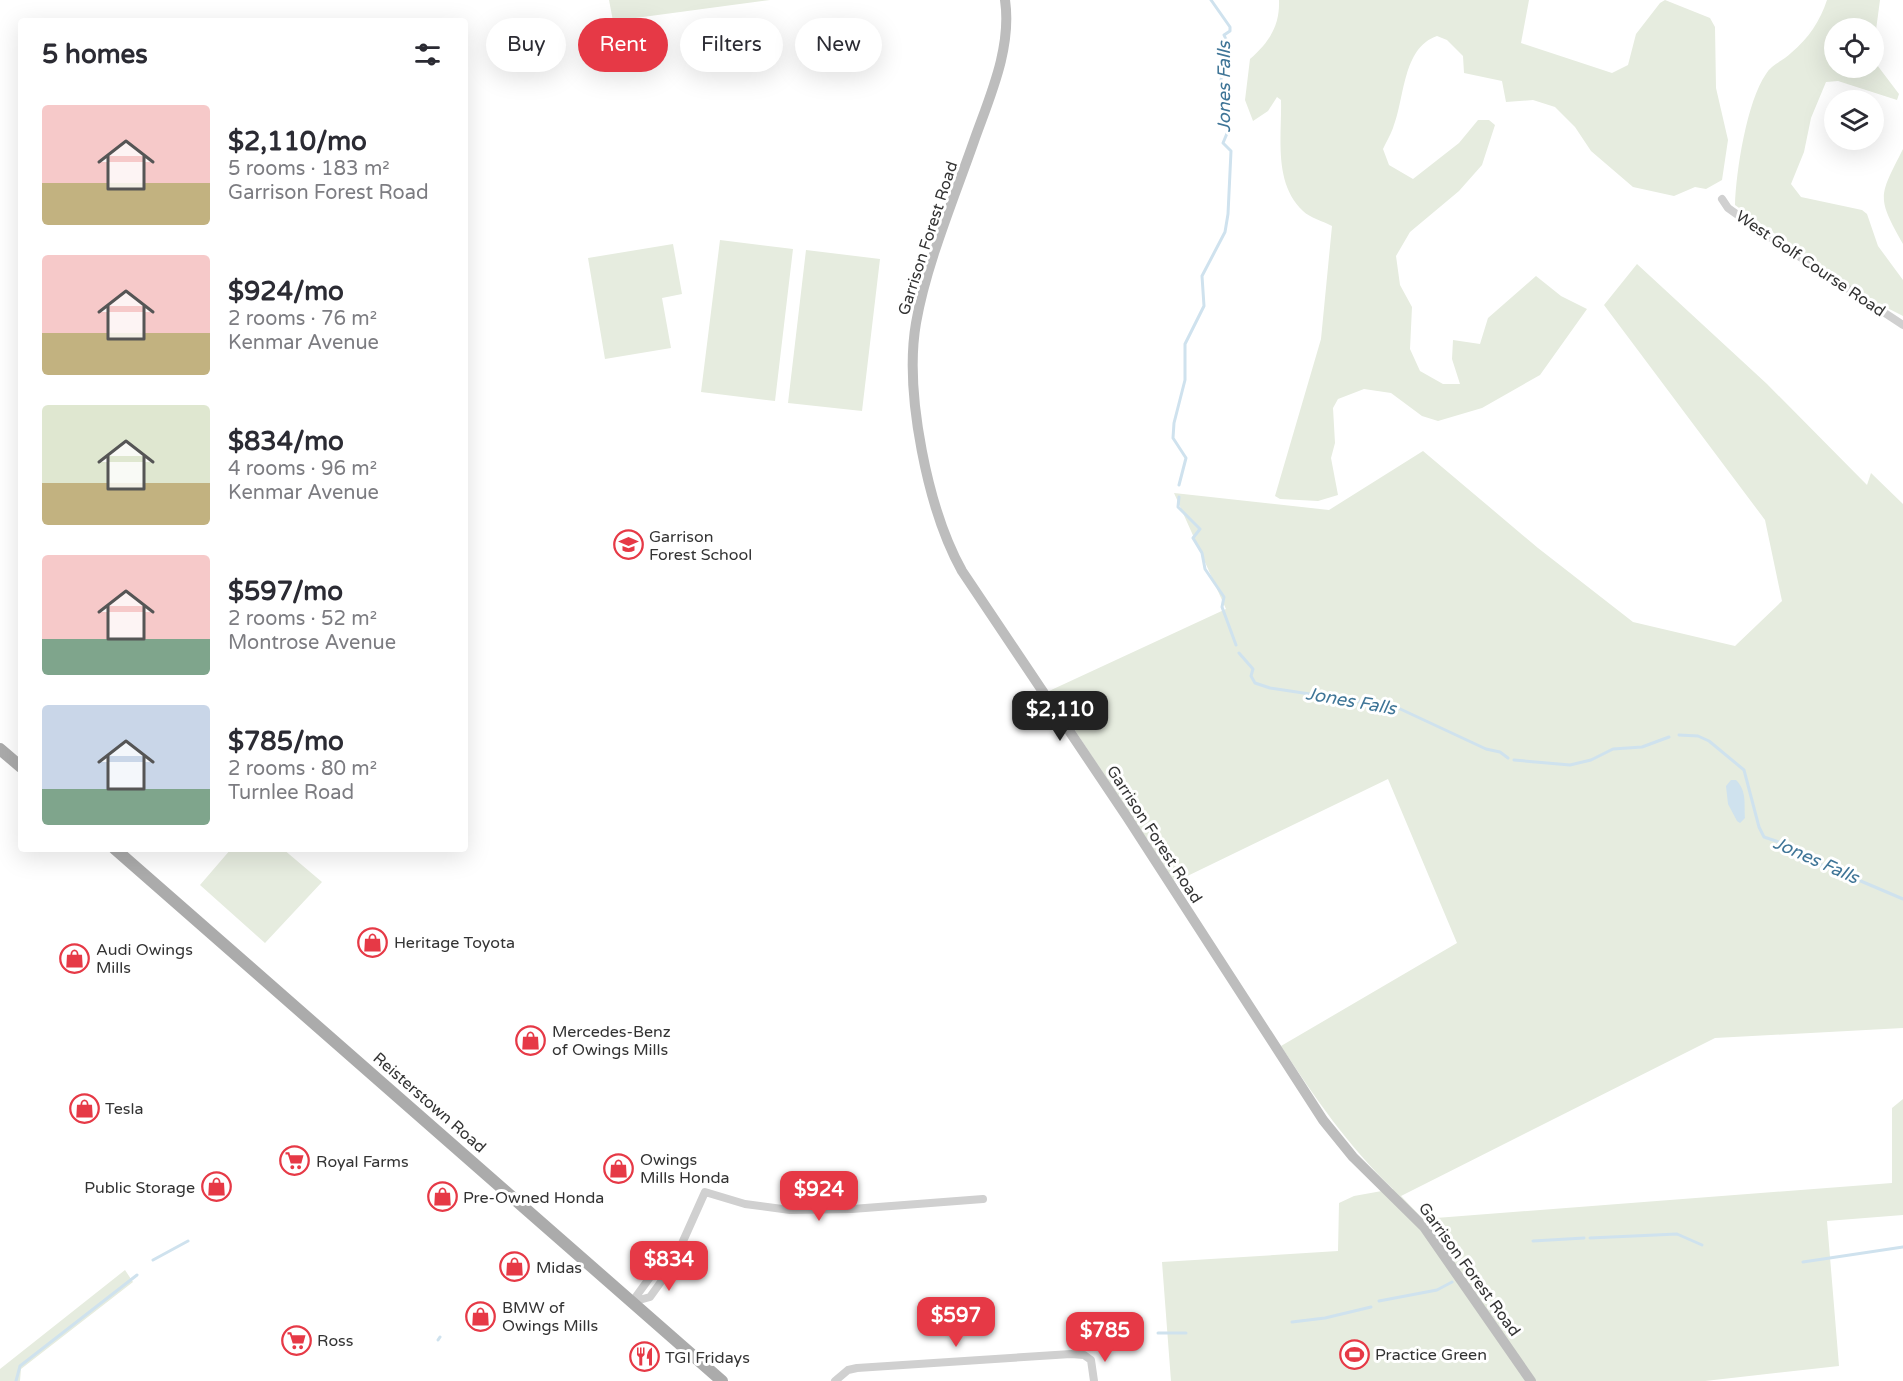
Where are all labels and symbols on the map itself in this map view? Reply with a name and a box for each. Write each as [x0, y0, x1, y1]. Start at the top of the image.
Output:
water label: Jones Falls [1213, 40, 1235, 133]
street label: Garrison Forest Road [894, 159, 962, 318]
street label: West Golf Course Road [1732, 206, 1889, 321]
place label: Garrison Forest School [649, 527, 752, 565]
school or university icon: Garrison Forest School [612, 529, 644, 561]
water label: Jones Falls [1304, 682, 1399, 720]
pin: $2,110 [1011, 691, 1109, 742]
street label: Garrison Forest Road [1102, 762, 1206, 907]
water label: Jones Falls [1770, 831, 1863, 889]
shop icon: Heritage Toyota [357, 926, 389, 958]
place label: Heritage Toyota [394, 933, 515, 953]
place label: Audi Owings Mills [96, 940, 193, 978]
shop icon: Audi Owings Mills [59, 942, 91, 974]
place label: Mercedes-Benz of Owings Mills [552, 1022, 671, 1060]
shop icon: Mercedes-Benz of Owings Mills [515, 1024, 547, 1056]
street label: Reisterstown Road [369, 1048, 490, 1157]
shop icon: Tesla [68, 1092, 100, 1124]
place label: Tesla [105, 1099, 143, 1119]
supermarket icon: Royal Farms [279, 1145, 311, 1177]
place label: Owings Mills Honda [640, 1150, 730, 1188]
place label: Royal Farms [316, 1152, 409, 1172]
shop icon: Owings Mills Honda [603, 1152, 635, 1184]
shop icon: Public Storage [200, 1171, 232, 1203]
pin: $924 [783, 1171, 855, 1222]
place label: Public Storage [84, 1178, 195, 1198]
shop icon: Pre-Owned Honda [426, 1181, 458, 1213]
place label: Pre-Owned Honda [463, 1188, 604, 1208]
street label: Garrison Forest Road [1414, 1199, 1524, 1340]
pin: $834 [633, 1241, 705, 1292]
shop icon: Midas [499, 1251, 531, 1283]
place label: Midas [536, 1258, 582, 1278]
pin: $597 [920, 1297, 992, 1348]
place label: BMW of Owings Mills [502, 1298, 598, 1336]
shop icon: BMW of Owings Mills [465, 1300, 497, 1332]
pin: $785 [1069, 1312, 1141, 1363]
supermarket icon: Ross [280, 1324, 312, 1356]
place label: Ross [317, 1331, 353, 1351]
sports icon: Practice Green [1338, 1338, 1370, 1370]
restaurant icon: TGI Fridays [628, 1341, 660, 1373]
place label: Practice Green [1375, 1345, 1487, 1365]
place label: TGI Fridays [665, 1348, 750, 1368]

